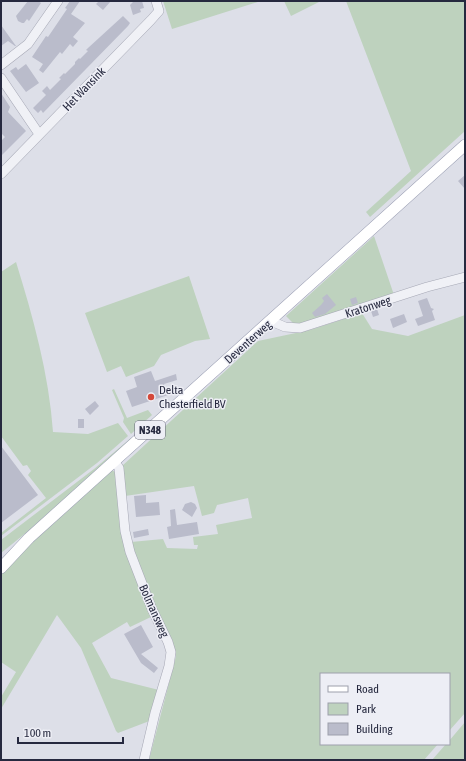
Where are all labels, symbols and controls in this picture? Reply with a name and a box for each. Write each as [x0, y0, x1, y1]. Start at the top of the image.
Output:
street label: Het Wansink [60, 64, 109, 114]
street label: Kratonweg [343, 293, 393, 321]
street label: Deventerweg [222, 317, 275, 367]
place label: Delta Chesterfield BV [159, 383, 226, 411]
marker: Delta Chesterfield BV [146, 392, 156, 402]
road number: N348 [135, 421, 165, 439]
street label: Bolmansweg [136, 582, 172, 640]
legend [320, 673, 450, 745]
text: Road [356, 682, 379, 696]
text: Park [356, 702, 377, 716]
scale bar [18, 719, 123, 745]
text: Building [356, 722, 394, 736]
text: 100 m [24, 726, 51, 740]

